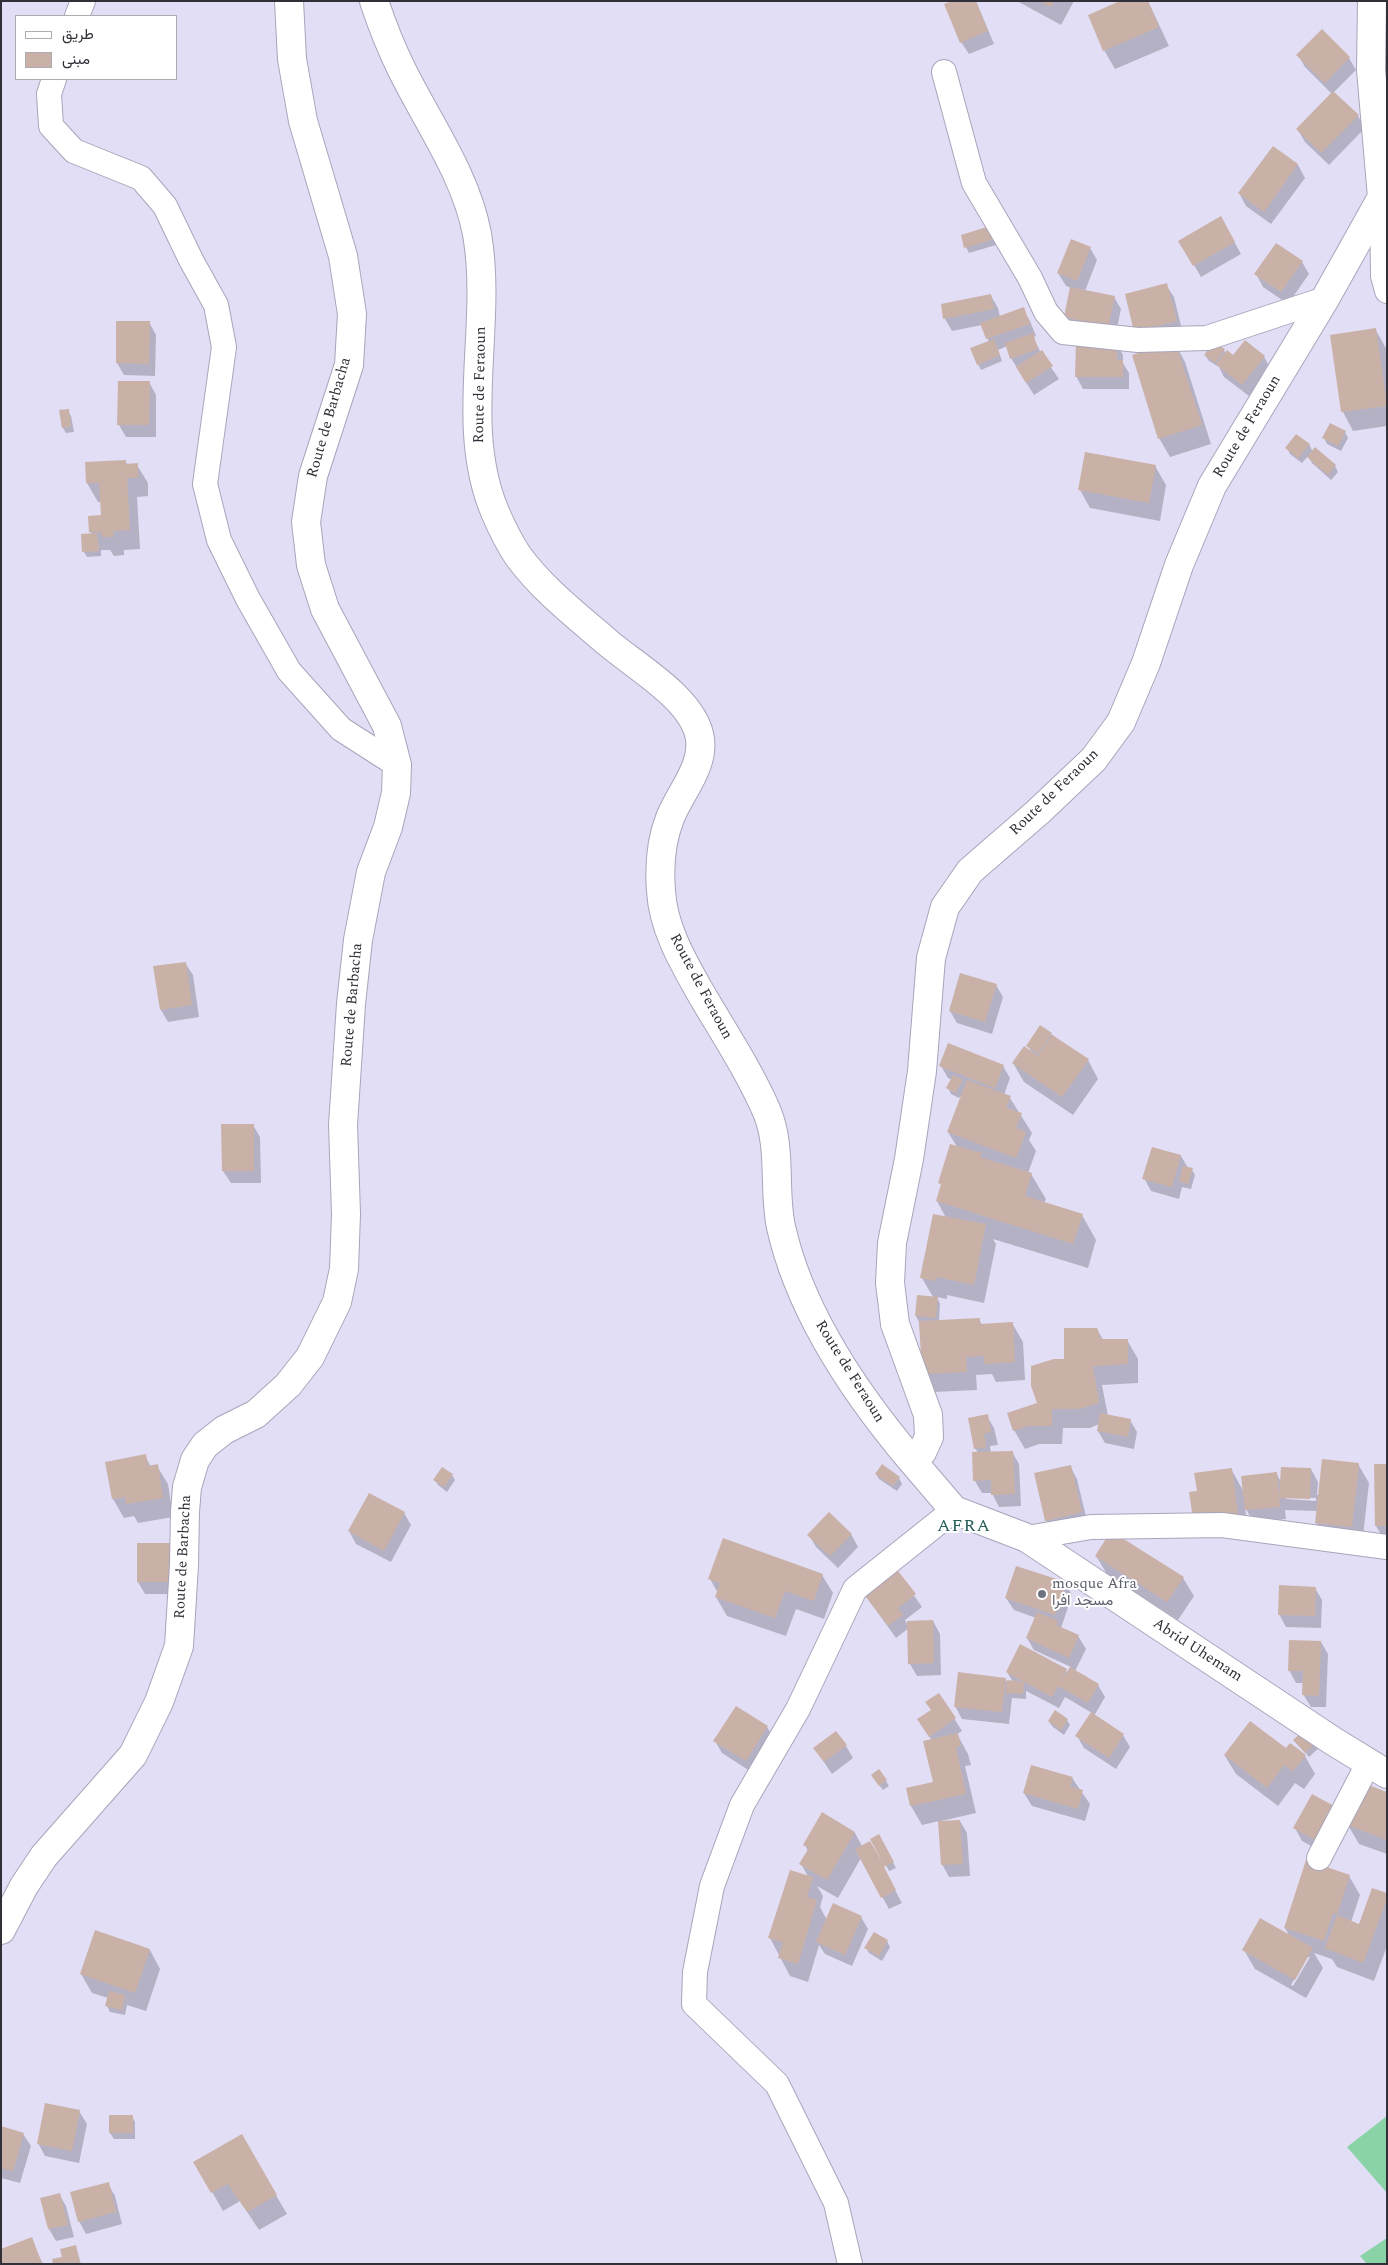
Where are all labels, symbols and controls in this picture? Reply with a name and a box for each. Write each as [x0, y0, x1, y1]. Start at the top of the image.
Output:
legend [15, 15, 178, 80]
text: طريق [62, 23, 94, 46]
text: مبنى [62, 48, 90, 71]
street label: Route de Feraoun [471, 326, 491, 444]
street label: Route de Barbacha [304, 356, 356, 480]
street label: Route de Feraoun [1210, 372, 1286, 482]
street label: Route de Feraoun [1007, 746, 1103, 840]
street label: Route de Feraoun [665, 931, 735, 1043]
street label: Route de Barbacha [339, 942, 367, 1068]
street label: Route de Feraoun [810, 1318, 888, 1426]
street label: Route de Barbacha [172, 1494, 196, 1620]
district label: AFRA [937, 1516, 991, 1538]
place label: mosque Afra مسجد افرا [1052, 1576, 1137, 1611]
marker: mosque Afra مسجد افرا [1036, 1588, 1048, 1600]
street label: Abrid Uhemam [1149, 1615, 1245, 1687]

